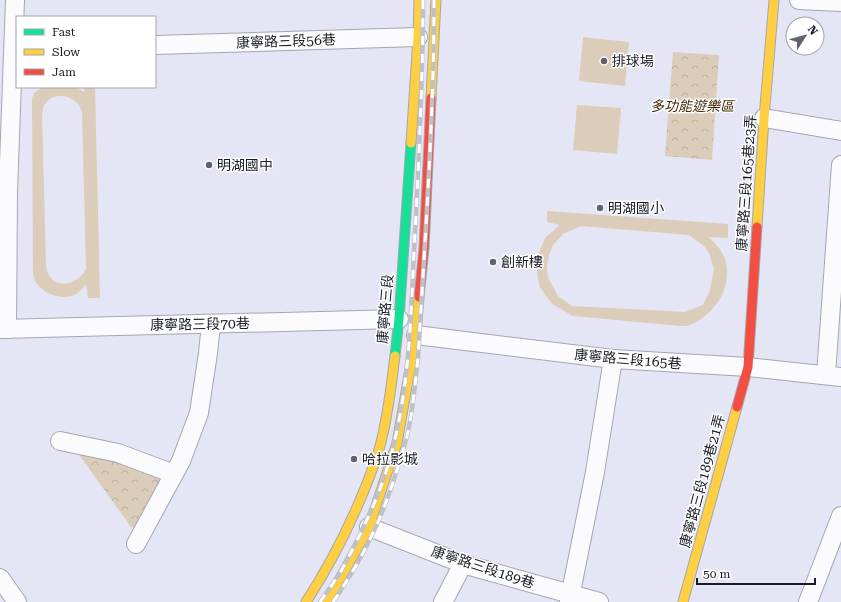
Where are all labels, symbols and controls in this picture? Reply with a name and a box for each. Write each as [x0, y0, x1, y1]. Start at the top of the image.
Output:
legend [16, 16, 156, 88]
north arrow [785, 16, 825, 56]
text: N [805, 23, 821, 38]
text: Fast [52, 25, 76, 39]
street label: 康寧路三段56巷 [236, 31, 336, 51]
text: Slow [52, 45, 80, 59]
place label: 排球場 [612, 53, 654, 69]
marker: 排球場 [599, 56, 609, 66]
text: Jam [52, 65, 76, 79]
park label: 多功能遊樂區 [650, 98, 736, 114]
street label: 康寧路三段165巷23弄 [733, 114, 759, 252]
place label: 明湖國中 [217, 157, 273, 173]
marker: 明湖國中 [204, 160, 214, 170]
place label: 明湖國小 [608, 200, 664, 216]
marker: 明湖國小 [595, 203, 605, 213]
place label: 創新樓 [501, 254, 543, 270]
marker: 創新樓 [488, 257, 498, 267]
street label: 康寧路三段 [374, 273, 396, 345]
street label: 康寧路三段70巷 [150, 315, 250, 333]
street label: 康寧路三段165巷 [574, 346, 682, 372]
street label: 康寧路三段189巷21弄 [677, 413, 727, 549]
place label: 哈拉影城 [362, 451, 418, 467]
marker: 哈拉影城 [349, 454, 359, 464]
street label: 康寧路三段189巷 [429, 543, 537, 591]
scale bar [697, 560, 815, 586]
text: 50 m [703, 567, 730, 581]

